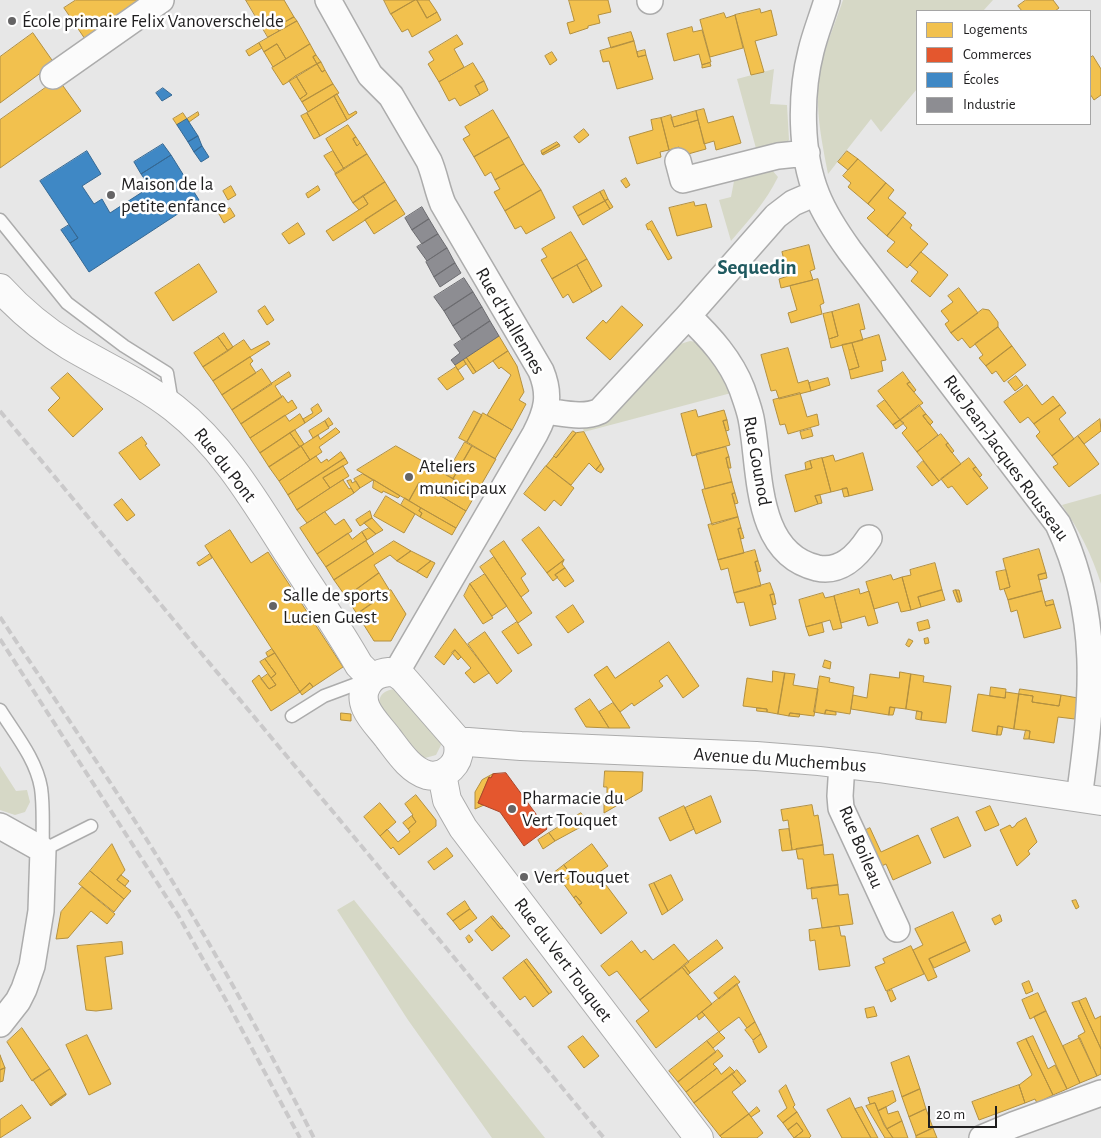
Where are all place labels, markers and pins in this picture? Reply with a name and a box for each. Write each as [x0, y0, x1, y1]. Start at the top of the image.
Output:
place label: École primaire Felix Vanoverschelde [22, 10, 284, 32]
marker: École primaire Felix Vanoverschelde [6, 15, 18, 27]
place label: Maison de la petite enfance [121, 173, 226, 217]
marker: Maison de la petite enfance [105, 189, 117, 201]
place label: Ateliers municipaux [419, 455, 506, 499]
marker: Ateliers municipaux [403, 471, 415, 483]
place label: Salle de sports Lucien Guest [283, 584, 388, 628]
marker: Salle de sports Lucien Guest [267, 600, 279, 612]
place label: Pharmacie du Vert Touquet [522, 787, 624, 831]
marker: Pharmacie du Vert Touquet [506, 803, 518, 815]
place label: Vert Touquet [534, 866, 629, 888]
marker: Vert Touquet [518, 871, 530, 883]

